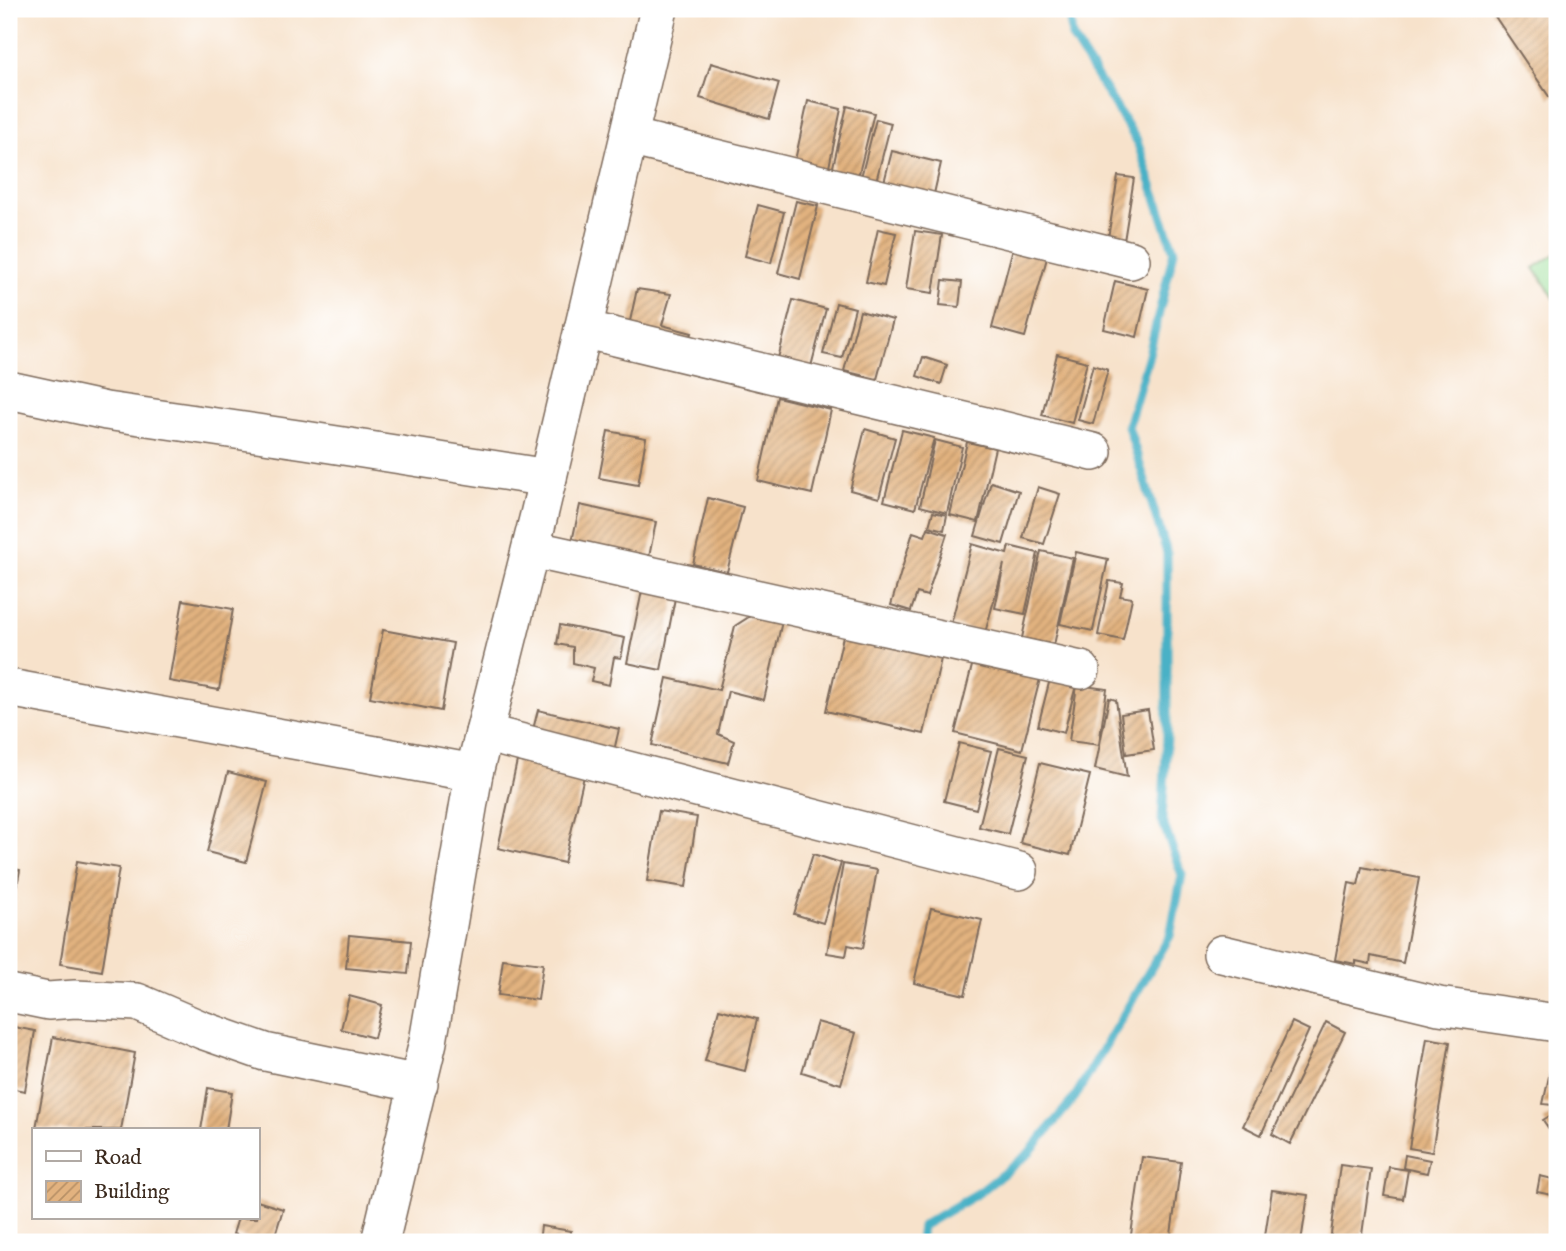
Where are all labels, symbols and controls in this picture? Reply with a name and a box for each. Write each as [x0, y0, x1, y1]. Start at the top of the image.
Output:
legend [32, 1128, 259, 1220]
text: Road [94, 1145, 142, 1172]
text: Building [94, 1179, 170, 1206]

